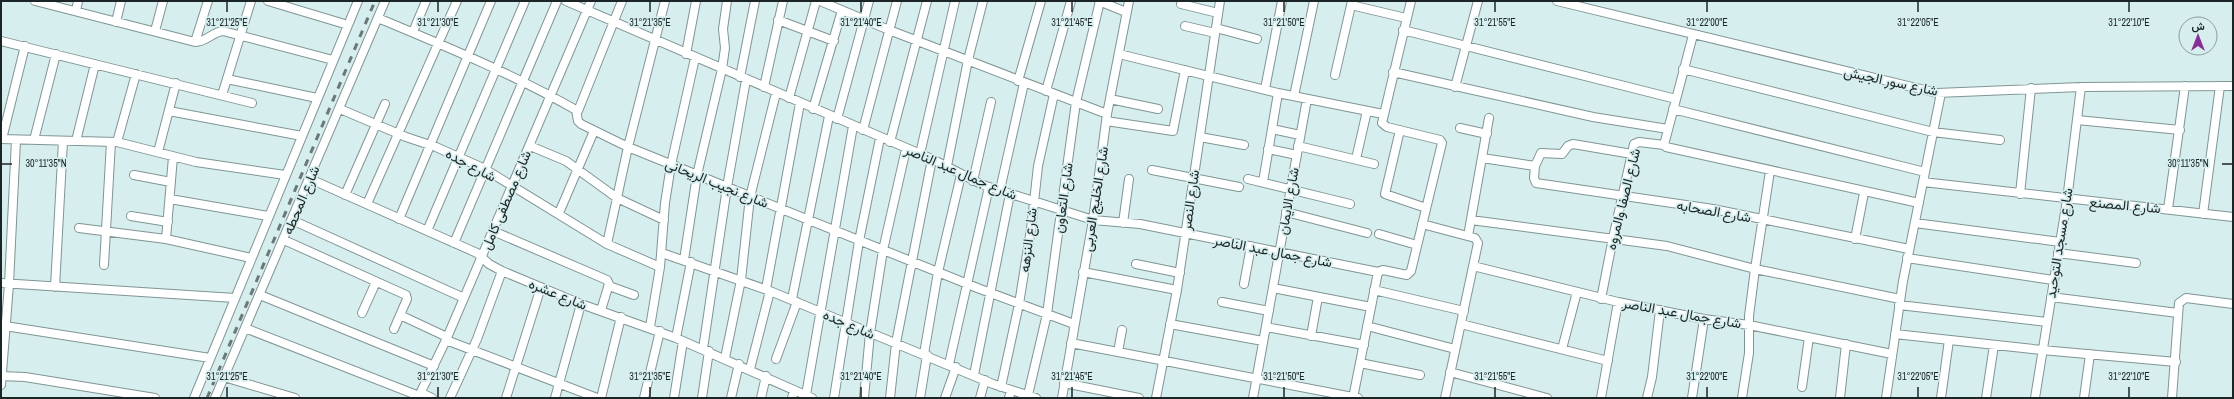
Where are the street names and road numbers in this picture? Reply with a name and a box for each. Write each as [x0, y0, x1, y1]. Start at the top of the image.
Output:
street label: شارع سور الجيش [1842, 62, 1940, 102]
street label: شارع جمال عبد الناصر [900, 140, 1020, 206]
street label: شارع جده [442, 144, 499, 188]
street label: شارع الخليج العربى [1078, 145, 1114, 253]
street label: شارع الصفا والمروه [1602, 146, 1646, 252]
street label: شارع مصطفى كامل [477, 148, 537, 253]
street label: شارع نجيب الريحانى [662, 154, 771, 214]
street label: شارع التعاون [1049, 162, 1079, 235]
street label: شارع المحطه [278, 163, 325, 238]
street label: شارع الايمان [1273, 166, 1305, 236]
street label: شارع النصر [1177, 169, 1205, 233]
street label: شارع مسجد التوحيد [2041, 187, 2079, 300]
street label: شارع المصنع [2088, 193, 2162, 219]
street label: شارع الصحابه [1675, 196, 1753, 228]
street label: شارع النزهه [1015, 207, 1043, 273]
street label: شارع جمال عبد الناصر [1211, 231, 1334, 273]
street label: شارع عشره [525, 274, 590, 316]
street label: شارع جمال عبد الناصر [1620, 294, 1743, 334]
street label: شارع جده [820, 305, 878, 345]

